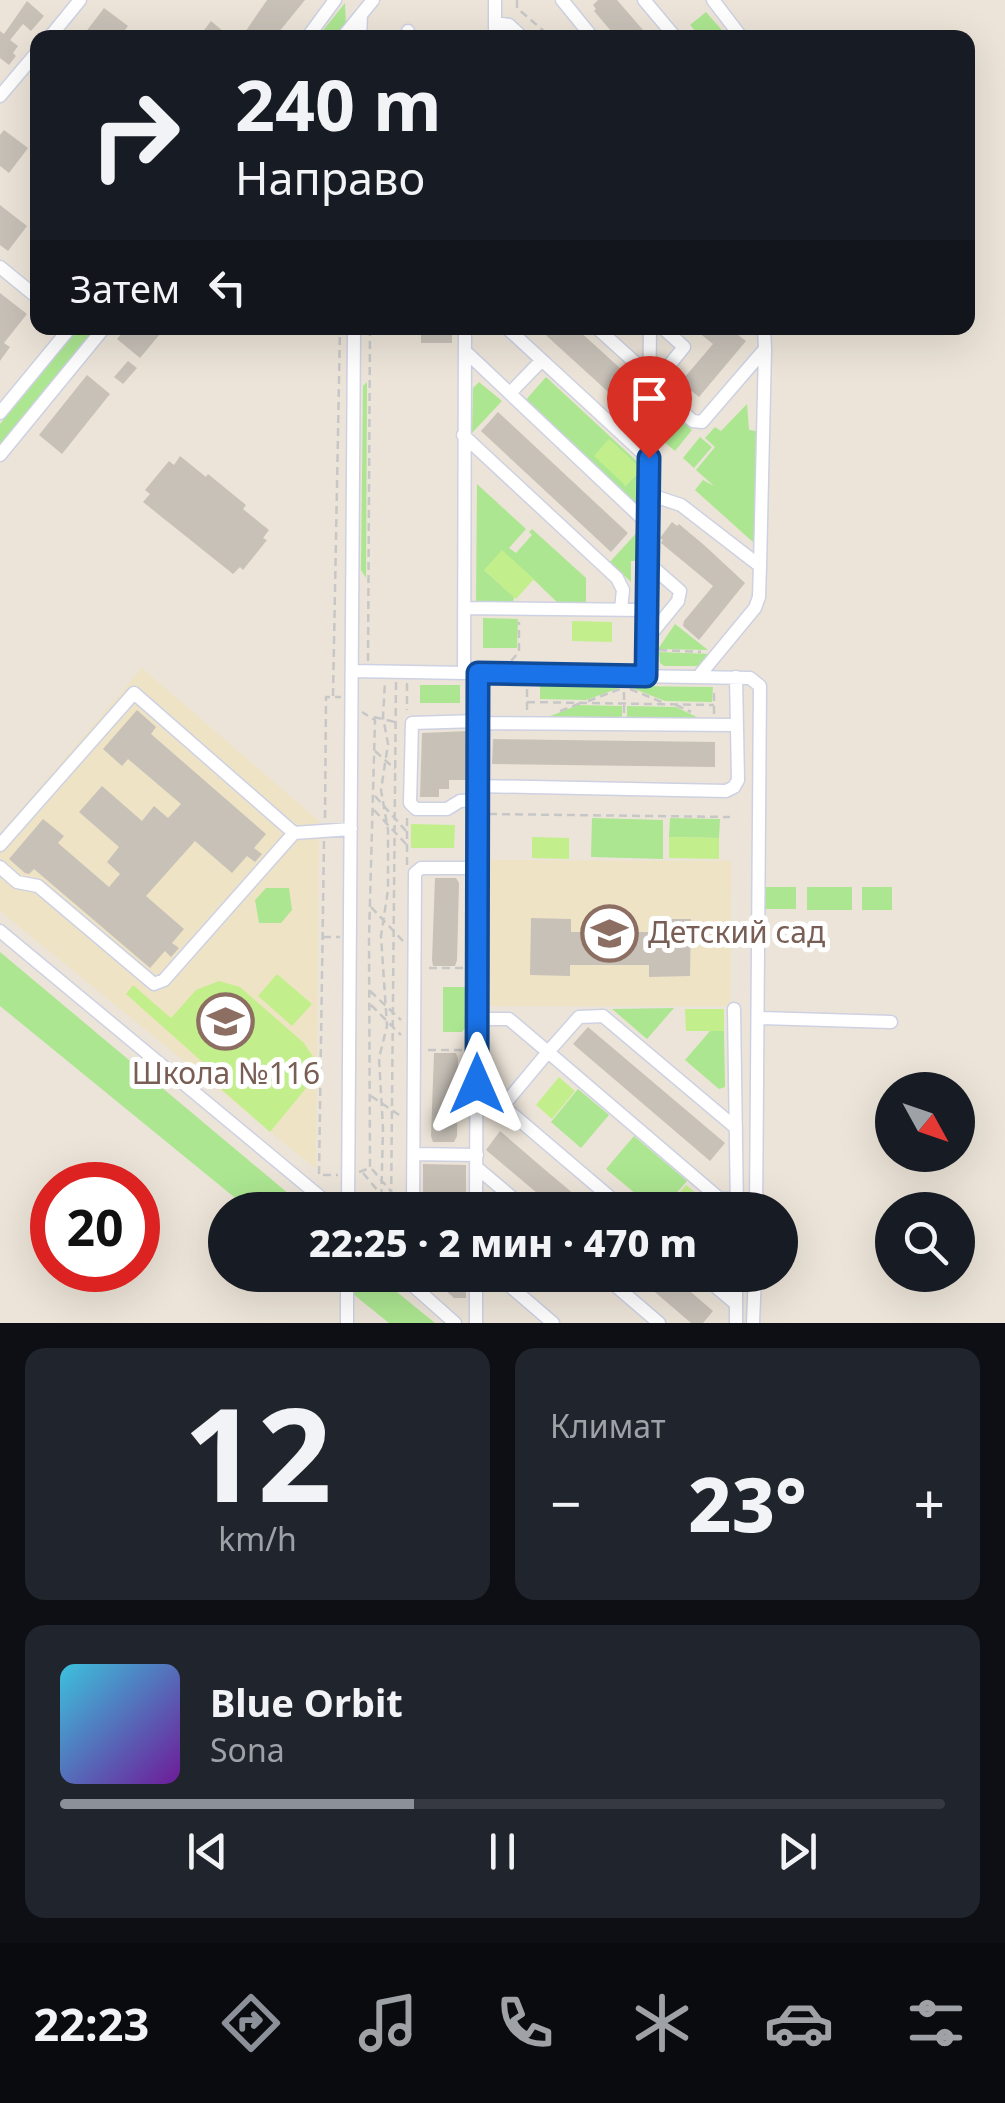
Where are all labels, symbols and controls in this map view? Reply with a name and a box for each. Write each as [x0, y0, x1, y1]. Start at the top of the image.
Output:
text: 240 m [235, 56, 442, 152]
icon: right [70, 70, 200, 200]
text: Направо [235, 147, 425, 208]
icon: left [200, 260, 255, 315]
text: Затем [70, 262, 180, 314]
pin [607, 356, 692, 459]
icon: arrive [622, 371, 677, 426]
school or university icon: Детский сад [579, 903, 639, 963]
place label: Детский сад [648, 911, 825, 952]
school or university icon: Школа №116 [196, 991, 256, 1051]
position arrow [425, 1032, 529, 1136]
place label: Школа №116 [132, 1052, 320, 1093]
north arrow [875, 1072, 975, 1172]
map controls [875, 1072, 975, 1292]
speed limit sign: 20 [30, 1162, 160, 1292]
button: search [875, 1192, 975, 1292]
text: 22:25 · 2 мин · 470 m [309, 1216, 697, 1268]
text: 12 [183, 1363, 332, 1540]
text: Климат [550, 1404, 666, 1447]
text: 23° [688, 1452, 807, 1554]
text: − [550, 1465, 581, 1540]
text: + [914, 1465, 945, 1540]
text: km/h [218, 1517, 297, 1560]
text: Blue Orbit [210, 1676, 403, 1728]
text: Sona [210, 1728, 285, 1771]
icon: previous [180, 1824, 235, 1879]
icon: pause [475, 1824, 530, 1879]
icon: next [770, 1824, 825, 1879]
icon: directions [216, 1988, 286, 2058]
icon: music [353, 1988, 423, 2058]
icon: phone [490, 1988, 560, 2058]
icon: climate [627, 1988, 697, 2058]
icon: car [764, 1988, 834, 2058]
icon: filters [901, 1988, 971, 2058]
text: 22:23 [34, 1993, 149, 2054]

